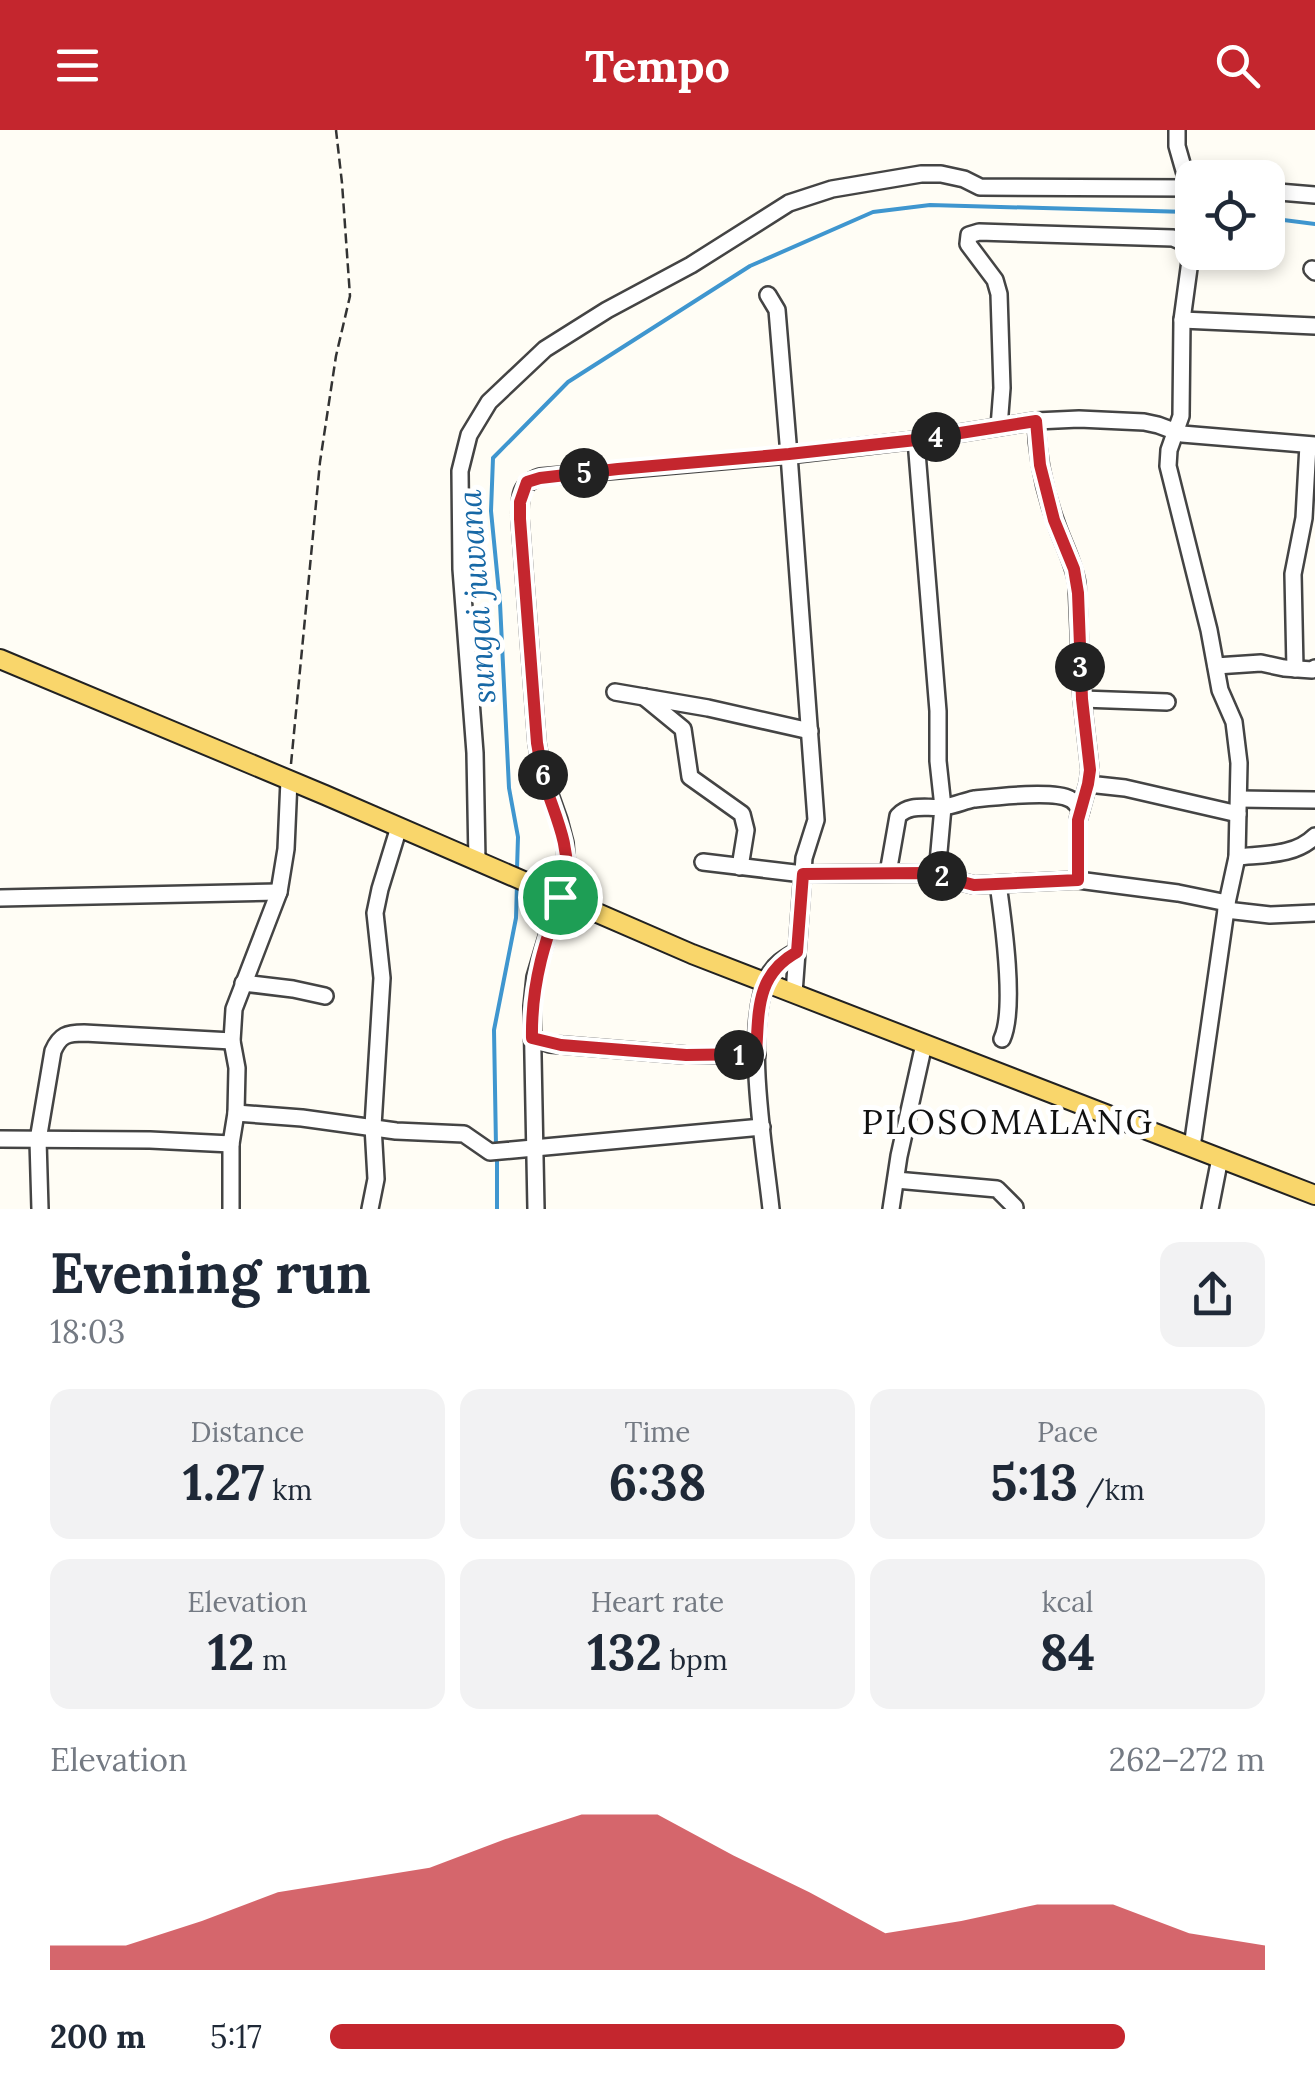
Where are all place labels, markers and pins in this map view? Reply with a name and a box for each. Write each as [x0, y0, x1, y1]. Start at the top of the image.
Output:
pin: 4 [911, 412, 961, 462]
pin: 5 [559, 448, 609, 498]
pin: 3 [1055, 642, 1105, 692]
pin: 6 [518, 750, 568, 800]
pin: 2 [917, 851, 967, 901]
pin [518, 855, 603, 940]
pin: 1 [714, 1030, 764, 1080]

